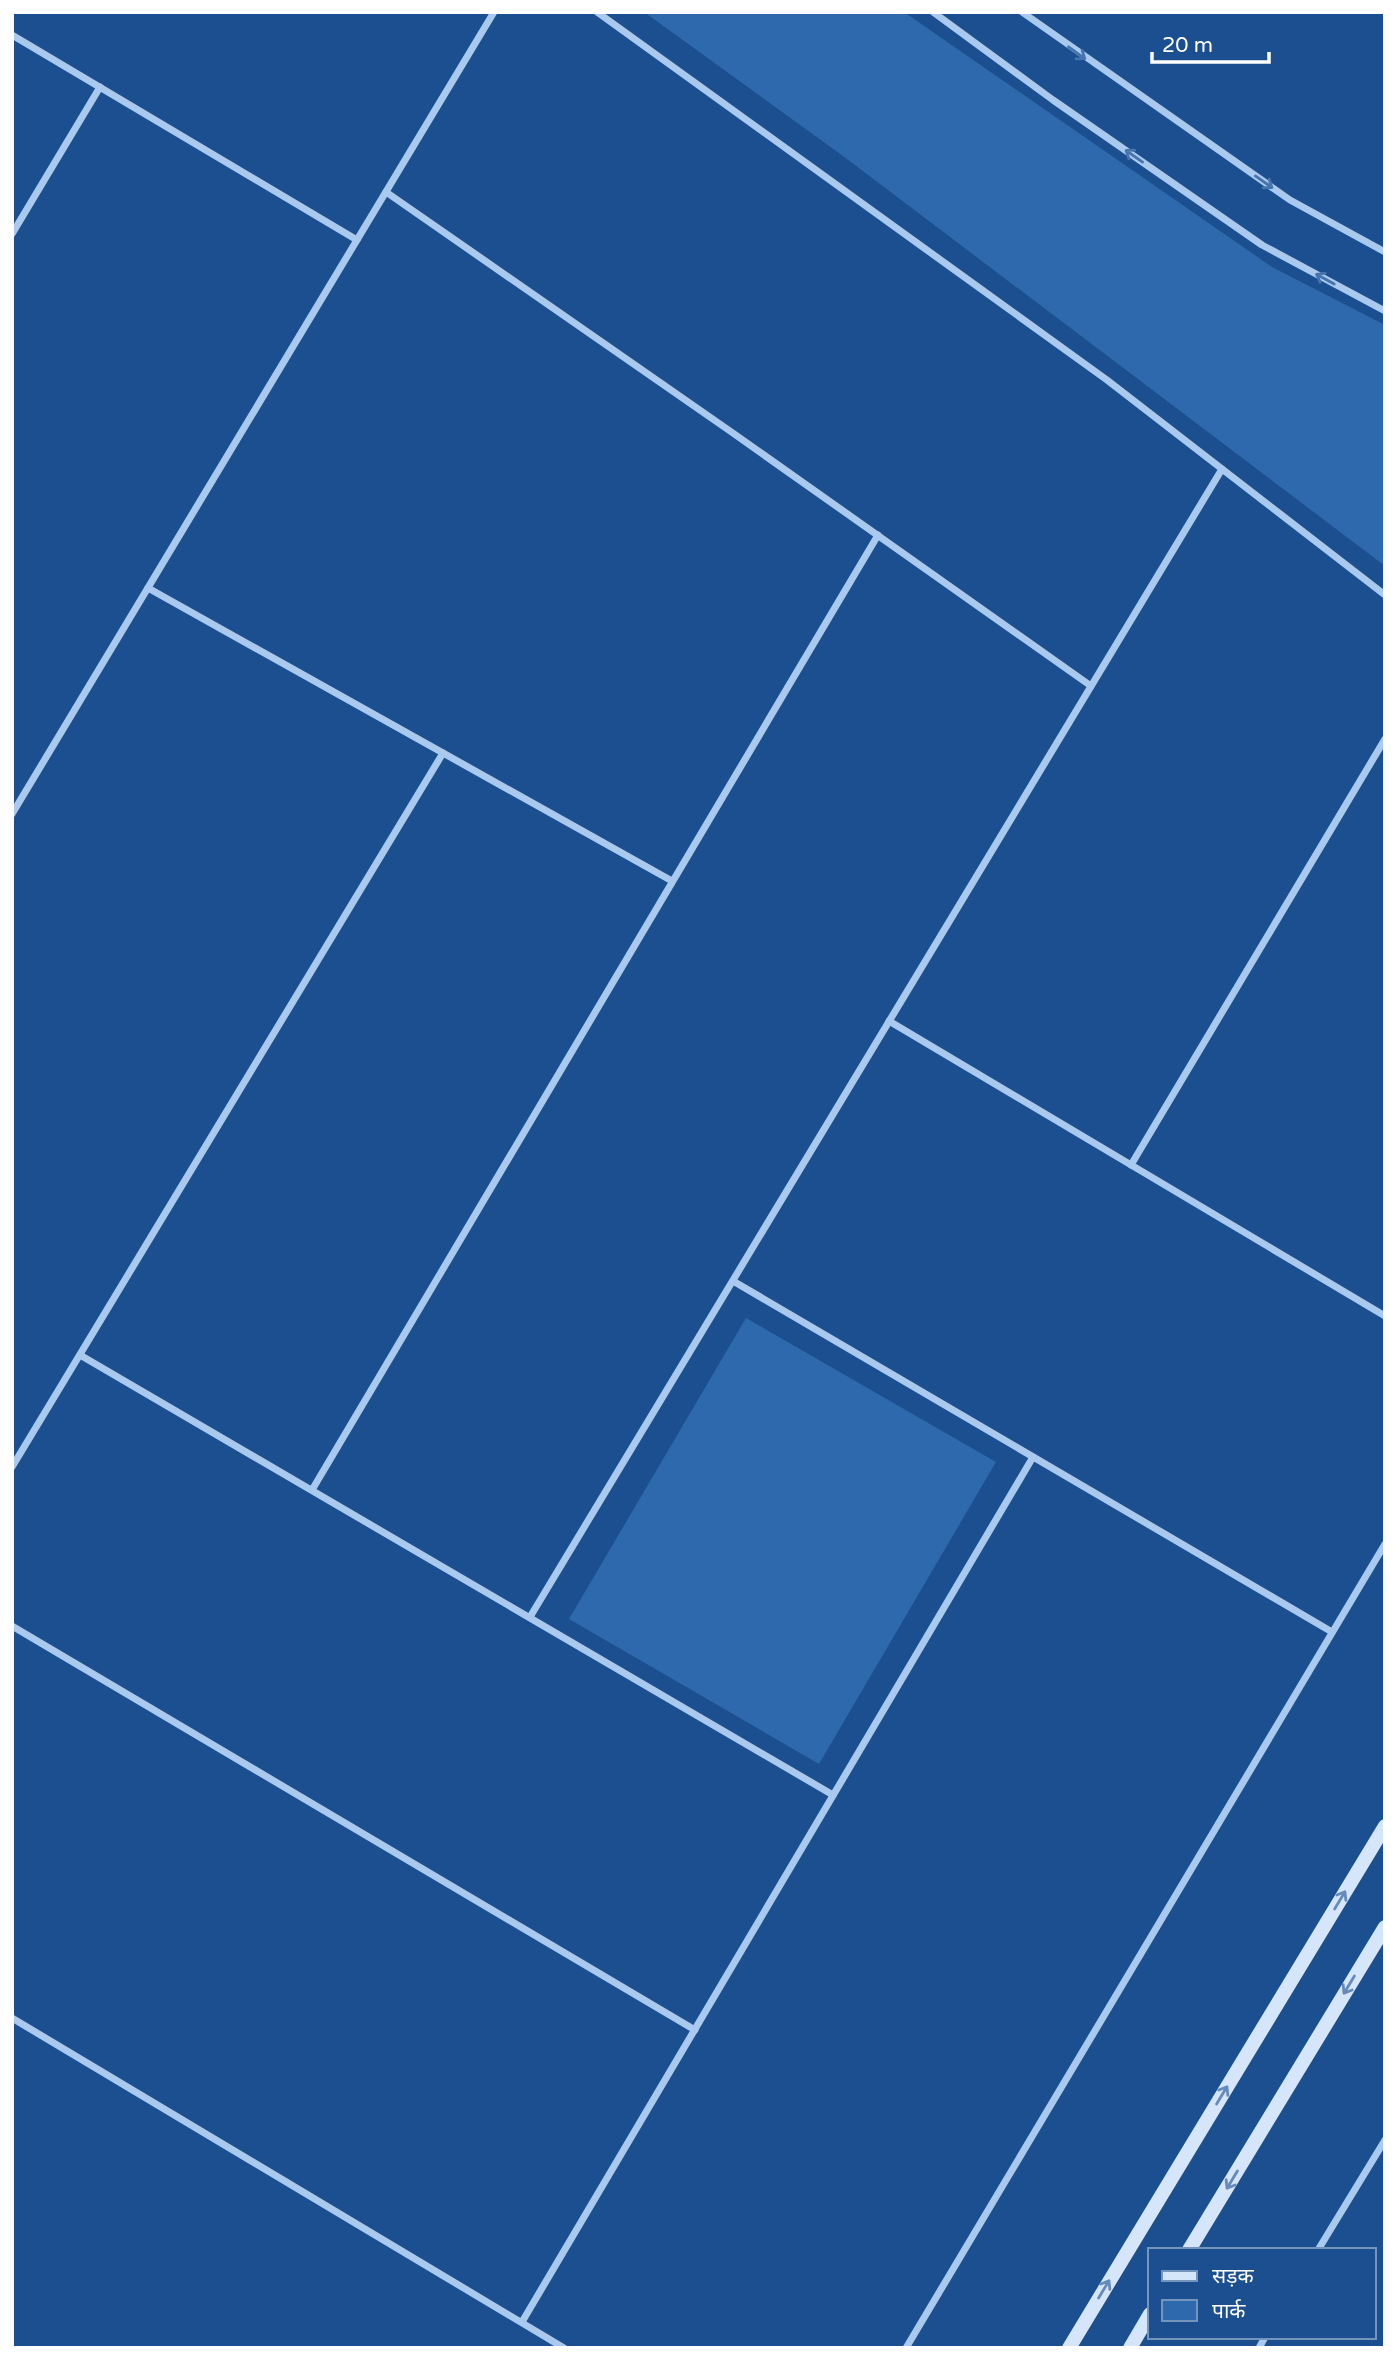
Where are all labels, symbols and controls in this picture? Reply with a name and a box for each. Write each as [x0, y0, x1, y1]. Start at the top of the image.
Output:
scale bar [1152, 21, 1269, 65]
text: 20 m [1162, 33, 1213, 58]
one-way arrow [1067, 45, 1086, 60]
one-way arrow [1125, 149, 1144, 163]
one-way arrow [1254, 175, 1273, 189]
one-way arrow [1315, 272, 1336, 285]
one-way arrow [1333, 1891, 1347, 1911]
one-way arrow [1342, 1975, 1356, 1995]
one-way arrow [1215, 2085, 1229, 2105]
one-way arrow [1224, 2170, 1238, 2190]
legend [1148, 2248, 1376, 2339]
text: सड़क [1212, 2264, 1254, 2289]
one-way arrow [1097, 2280, 1111, 2300]
text: पार्क [1212, 2299, 1246, 2324]

